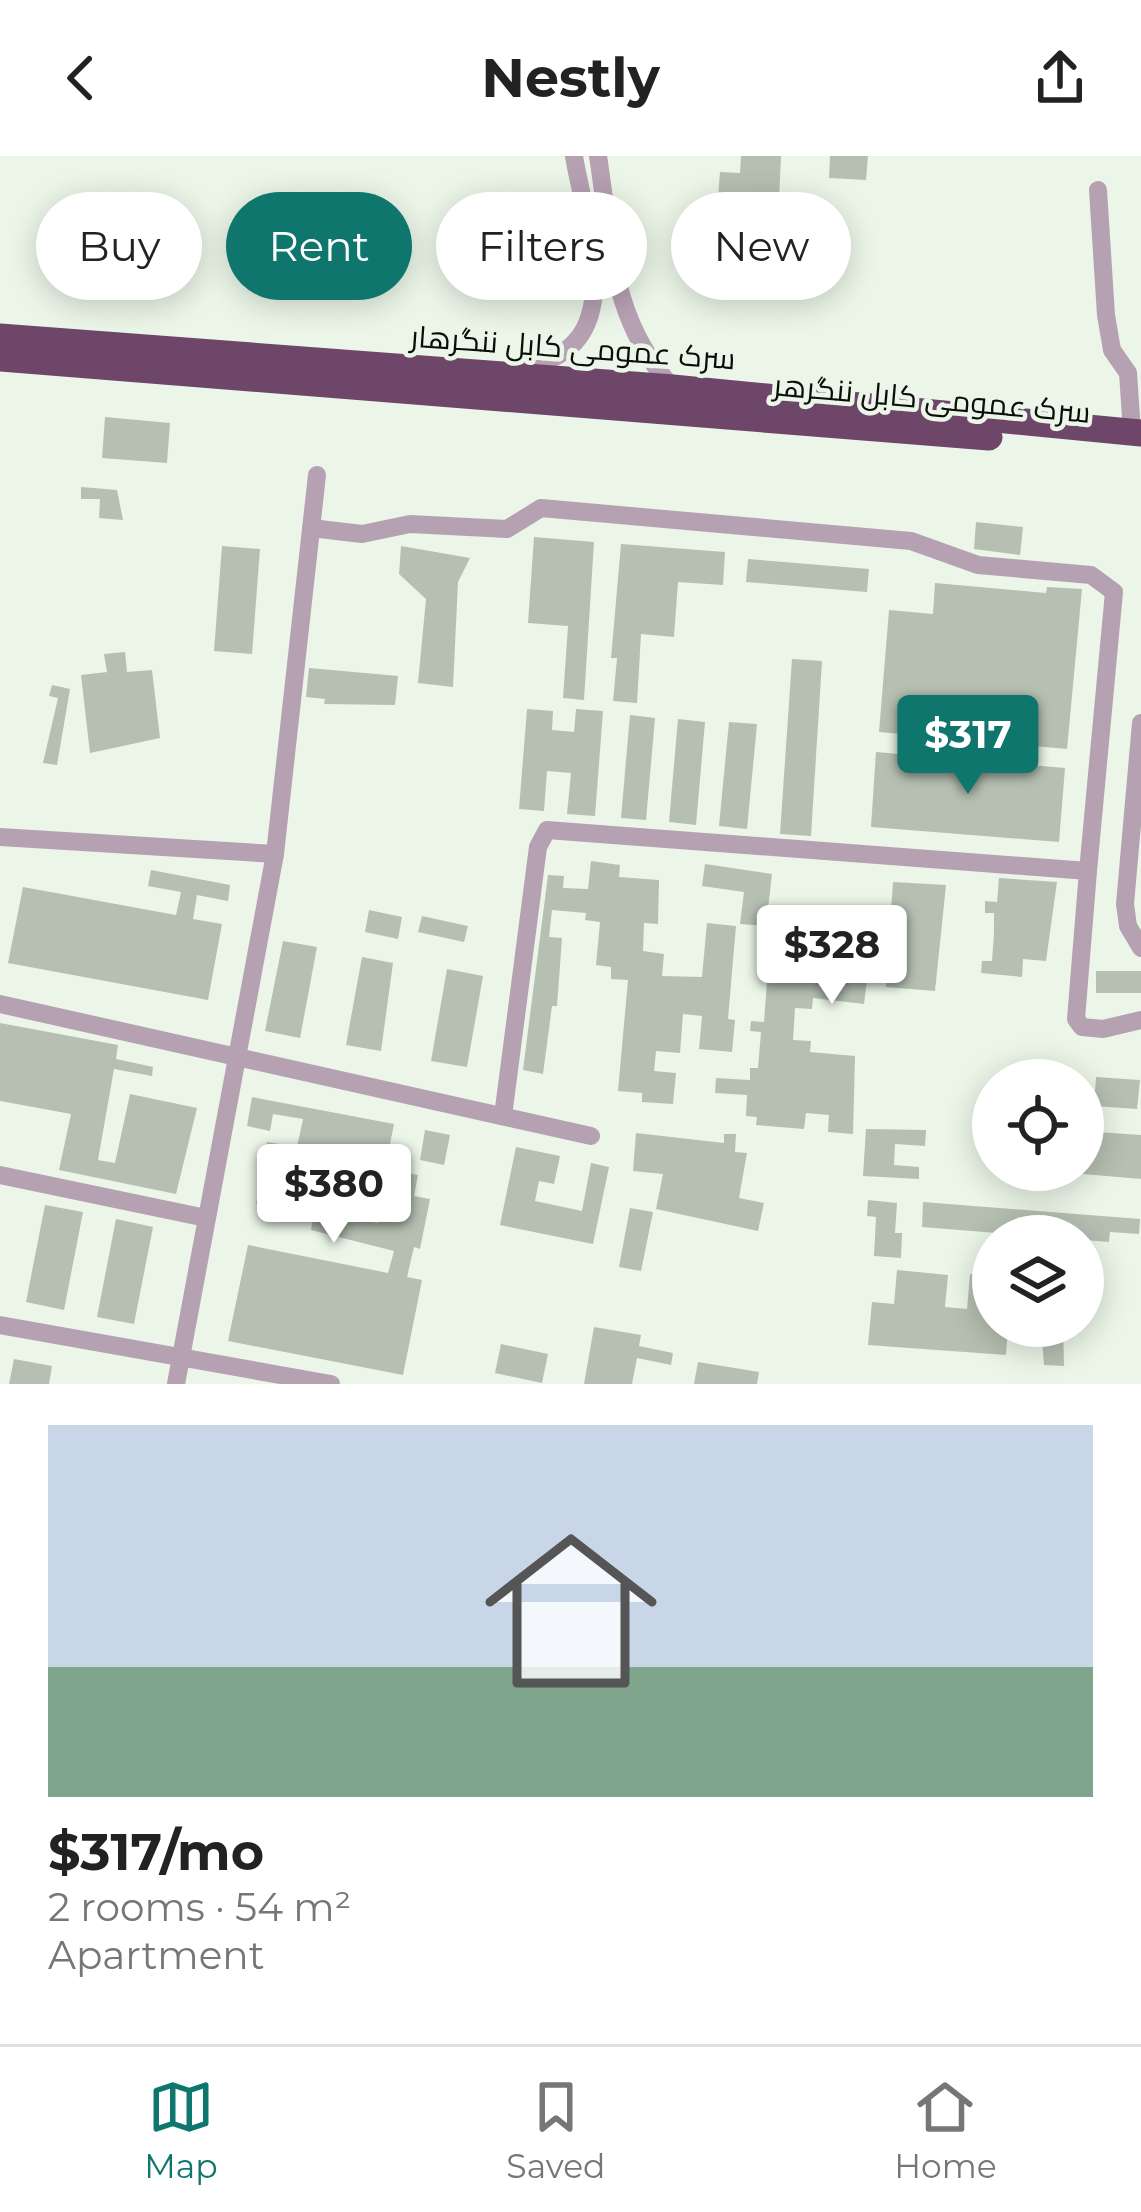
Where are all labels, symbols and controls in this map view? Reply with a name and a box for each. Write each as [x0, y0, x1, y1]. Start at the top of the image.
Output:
icon: back [48, 45, 114, 111]
text: Nestly [481, 45, 660, 111]
icon: share [1027, 45, 1093, 111]
chip: Buy [36, 192, 202, 300]
chip: Rent [226, 192, 412, 300]
chip: Filters [436, 192, 647, 300]
chip: New [671, 192, 851, 300]
street label: سرک عمومی کابل ننگرهار [407, 318, 737, 377]
street label: سرک عمومی کابل ننگرهر [770, 366, 1092, 431]
pin: $317 [897, 695, 1039, 797]
text: $317 [924, 710, 1012, 758]
pin: $328 [761, 905, 903, 1007]
text: $328 [784, 920, 880, 968]
map controls [972, 1059, 1104, 1347]
button: locate [972, 1059, 1104, 1191]
pin: $380 [263, 1144, 405, 1246]
text: $380 [284, 1159, 384, 1207]
button: layers [972, 1215, 1104, 1347]
icon: home [463, 1503, 679, 1719]
text: $317/mo [48, 1821, 264, 1883]
text: 2 rooms · 54 m² [48, 1883, 351, 1931]
text: Apartment [48, 1931, 264, 1979]
tab: Map [144, 2074, 218, 2186]
tab: Saved [506, 2074, 606, 2186]
tab: Home [894, 2074, 997, 2186]

